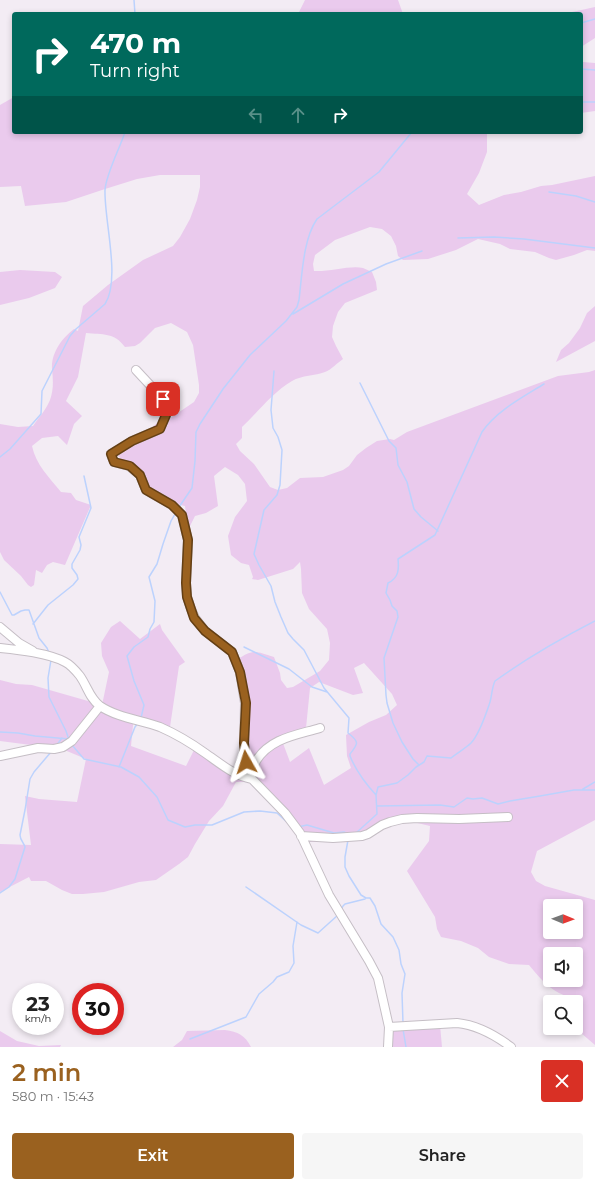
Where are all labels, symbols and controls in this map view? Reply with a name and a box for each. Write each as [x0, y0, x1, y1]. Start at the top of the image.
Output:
text: 470 m [90, 26, 181, 60]
icon: right [24, 28, 76, 80]
text: Turn right [90, 60, 180, 82]
icon: left [245, 104, 267, 126]
icon: ahead [287, 104, 309, 126]
icon: right [329, 104, 351, 126]
pin [146, 382, 180, 416]
icon: arrive [152, 388, 174, 410]
position arrow [225, 741, 267, 783]
north arrow [543, 899, 583, 939]
map controls [543, 899, 583, 1035]
button: sound [543, 947, 583, 987]
speed limit sign: 30 [72, 983, 124, 1035]
text: 23 [26, 992, 50, 1016]
button: search [543, 995, 583, 1035]
text: km/h [25, 1012, 51, 1025]
text: 2 min [12, 1058, 81, 1087]
button: close [541, 1060, 583, 1102]
text: 580 m · 15:43 [12, 1088, 94, 1104]
button: Exit [12, 1133, 294, 1179]
button: Share [302, 1133, 583, 1179]

